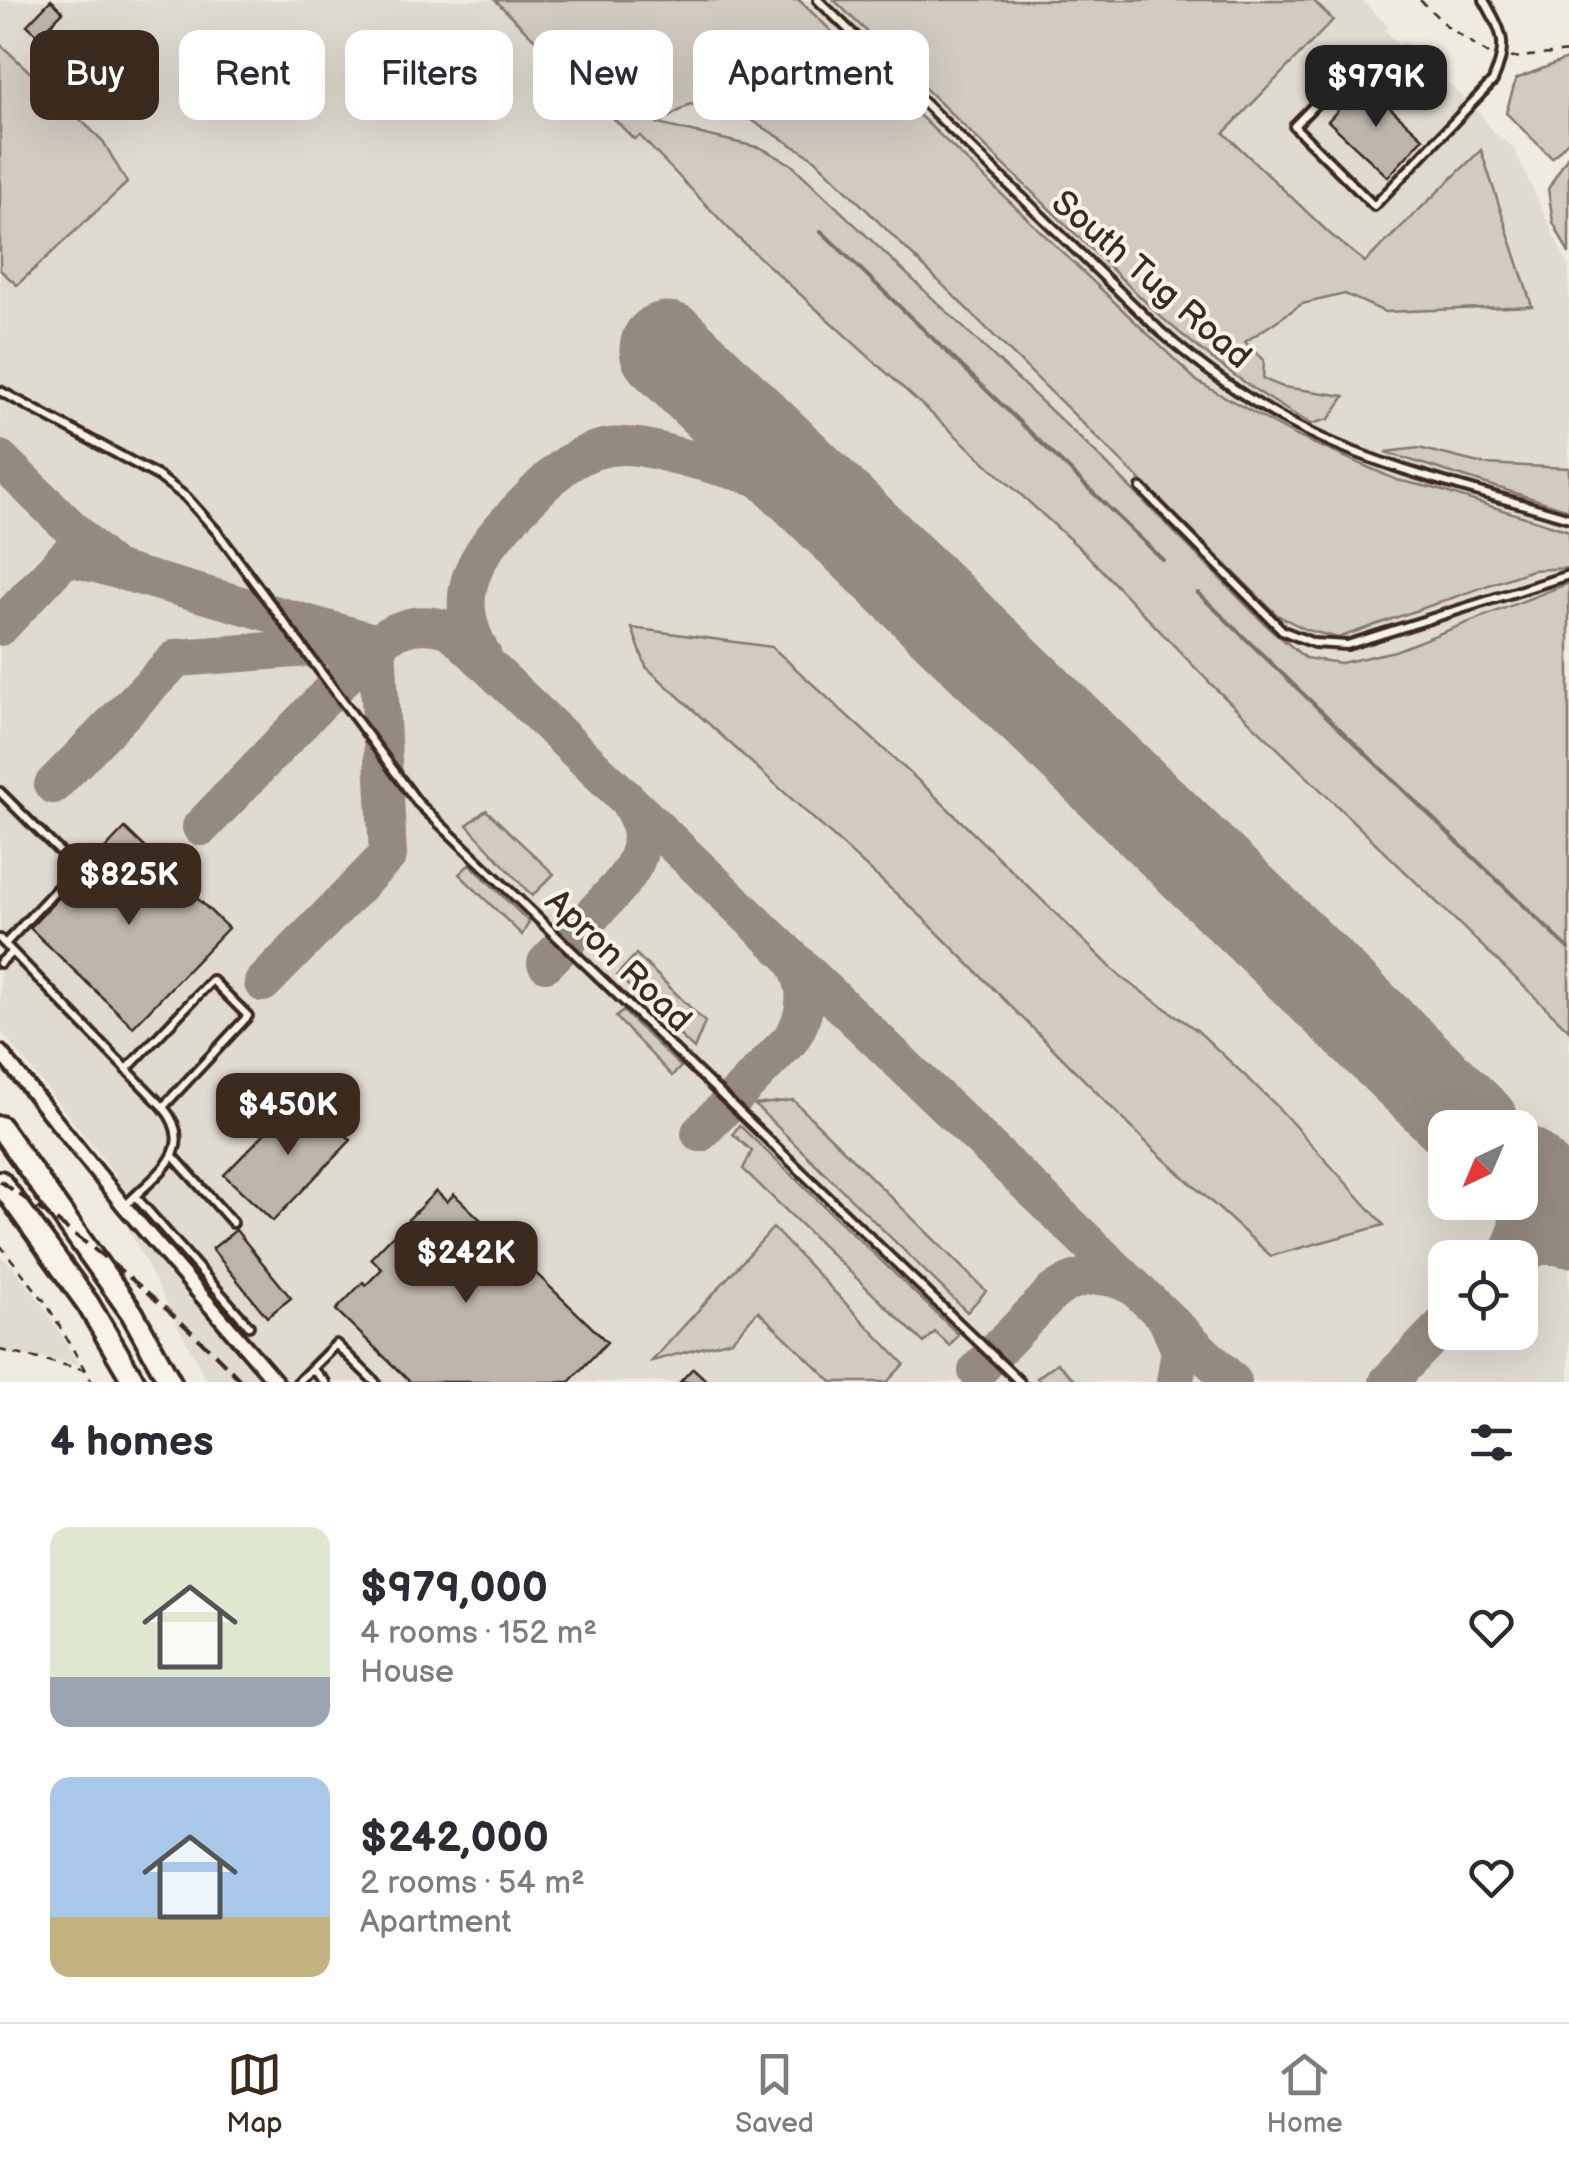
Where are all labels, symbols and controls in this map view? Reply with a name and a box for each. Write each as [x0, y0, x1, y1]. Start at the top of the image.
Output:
chip: Buy [30, 30, 159, 120]
chip: Rent [179, 30, 325, 120]
chip: Filters [345, 30, 513, 120]
chip: New [533, 30, 673, 120]
chip: Apartment [693, 30, 929, 120]
pin: $979K [1306, 45, 1446, 130]
text: $979K [1327, 58, 1425, 97]
street label: South Tug Road [1042, 181, 1260, 379]
pin: $825K [59, 843, 199, 928]
text: $825K [79, 856, 179, 895]
street label: Apron Road [536, 880, 700, 1042]
pin: $450K [218, 1073, 358, 1158]
text: $450K [238, 1086, 338, 1125]
north arrow [1428, 1110, 1538, 1220]
map controls [1428, 1110, 1538, 1350]
pin: $242K [396, 1221, 536, 1306]
text: $242K [417, 1234, 515, 1273]
button: locate [1428, 1240, 1538, 1350]
icon: filters [1464, 1415, 1519, 1470]
text: 4 homes [50, 1417, 214, 1468]
text: $979,000 [360, 1563, 548, 1614]
icon: home [130, 1567, 250, 1687]
icon: heart [1464, 1600, 1519, 1655]
text: 4 rooms · 152 m² [360, 1614, 597, 1653]
text: House [360, 1653, 454, 1692]
text: $242,000 [360, 1813, 549, 1864]
icon: home [130, 1817, 250, 1937]
icon: heart [1464, 1850, 1519, 1905]
text: 2 rooms · 54 m² [360, 1864, 585, 1903]
text: Apartment [360, 1903, 511, 1942]
tab: Map [226, 2047, 283, 2140]
tab: Saved [735, 2047, 814, 2140]
tab: Home [1267, 2047, 1343, 2140]

